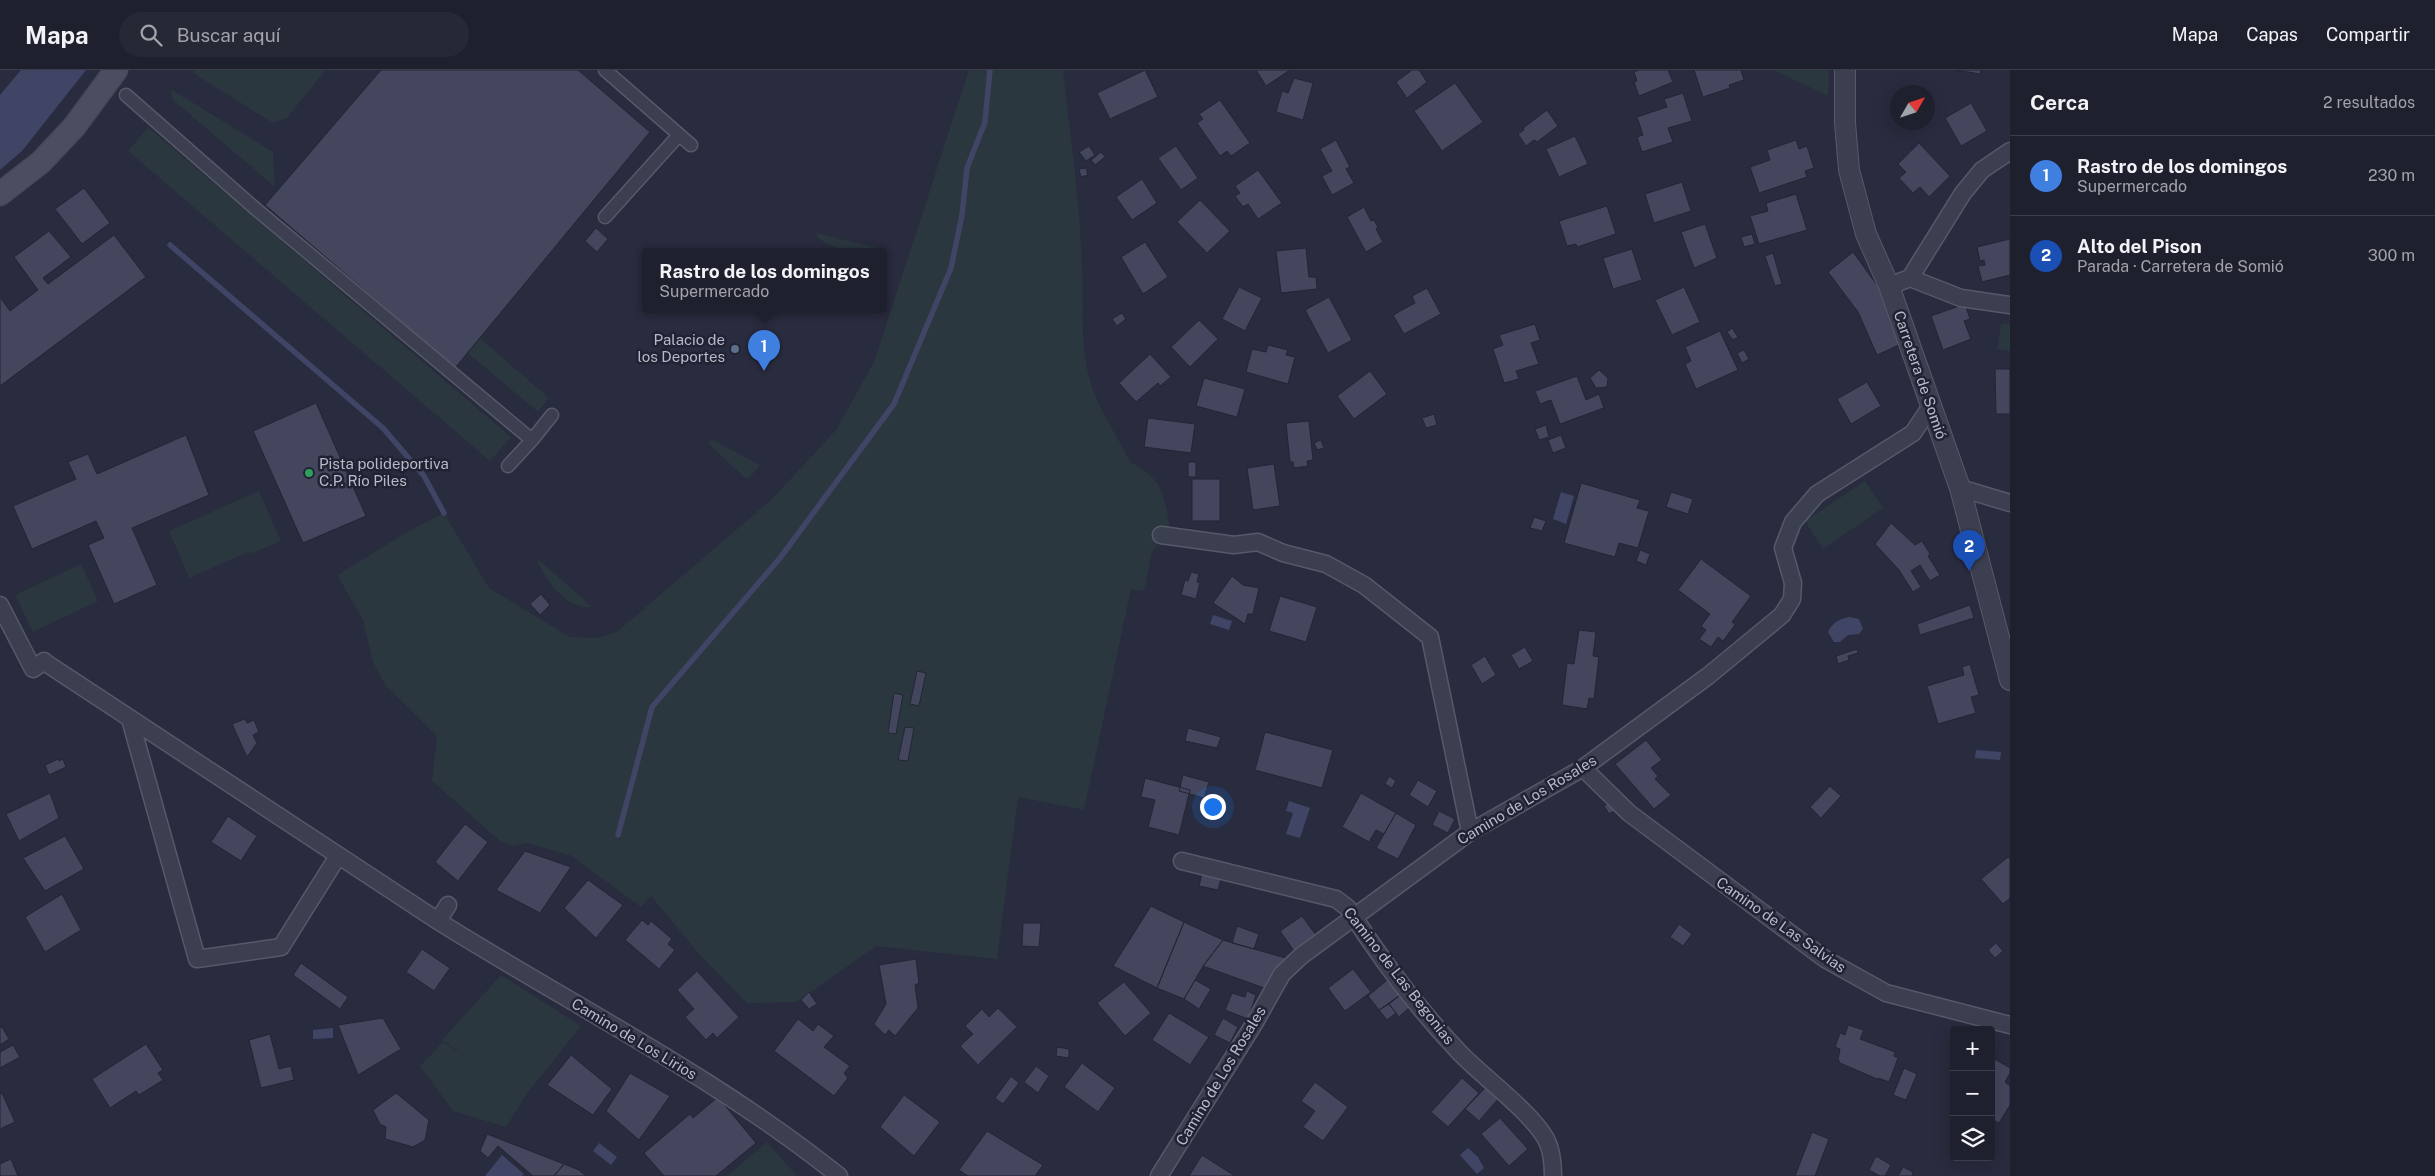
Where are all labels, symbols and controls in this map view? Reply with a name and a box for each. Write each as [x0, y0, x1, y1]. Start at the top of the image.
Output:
search box [119, 12, 469, 57]
text: Mapa [25, 21, 89, 49]
icon: search [137, 21, 165, 49]
text: Buscar aquí [177, 24, 280, 46]
text: Mapa [2172, 24, 2218, 45]
text: Capas [2246, 24, 2298, 45]
text: Compartir [2326, 24, 2410, 45]
north arrow [1890, 85, 1935, 130]
text: Cerca [2030, 90, 2089, 115]
text: 2 resultados [2323, 93, 2415, 112]
text: Rastro de los domingos [2077, 155, 2287, 177]
text: 1 [2043, 166, 2049, 185]
text: 230 m [2368, 166, 2415, 185]
text: Supermercado [2077, 177, 2187, 196]
text: Alto del Pison [2077, 235, 2202, 257]
text: 2 [2041, 246, 2051, 265]
text: 300 m [2368, 246, 2415, 265]
popup [642, 248, 887, 313]
text: Parada · Carretera de Somió [2077, 257, 2284, 276]
text: Rastro de los domingos [659, 260, 870, 282]
text: Supermercado [659, 282, 769, 301]
street label: Carretera de Somió [1891, 309, 1950, 441]
pin: 1 [748, 330, 780, 371]
place label: Palacio de los Deportes [638, 331, 725, 365]
marker: Palacio de los Deportes [729, 343, 741, 355]
place label: Pista polideportiva C.P. Río Piles [319, 455, 449, 489]
marker: Pista polideportiva C.P. Río Piles [303, 467, 315, 479]
pin: 2 [1953, 530, 1985, 571]
street label: Camino de Los Rosales [1454, 751, 1599, 848]
your location [1200, 794, 1226, 820]
street label: Camino de Las Salvias [1713, 873, 1849, 976]
street label: Camino de Las Begonias [1341, 904, 1458, 1047]
street label: Camino de Los Lirios [569, 995, 700, 1083]
street label: Camino de Los Rosales [1172, 1003, 1269, 1148]
map controls [1950, 1026, 1995, 1161]
button: + [1950, 1026, 1995, 1071]
button: − [1950, 1071, 1995, 1116]
button: layers [1950, 1116, 1995, 1161]

